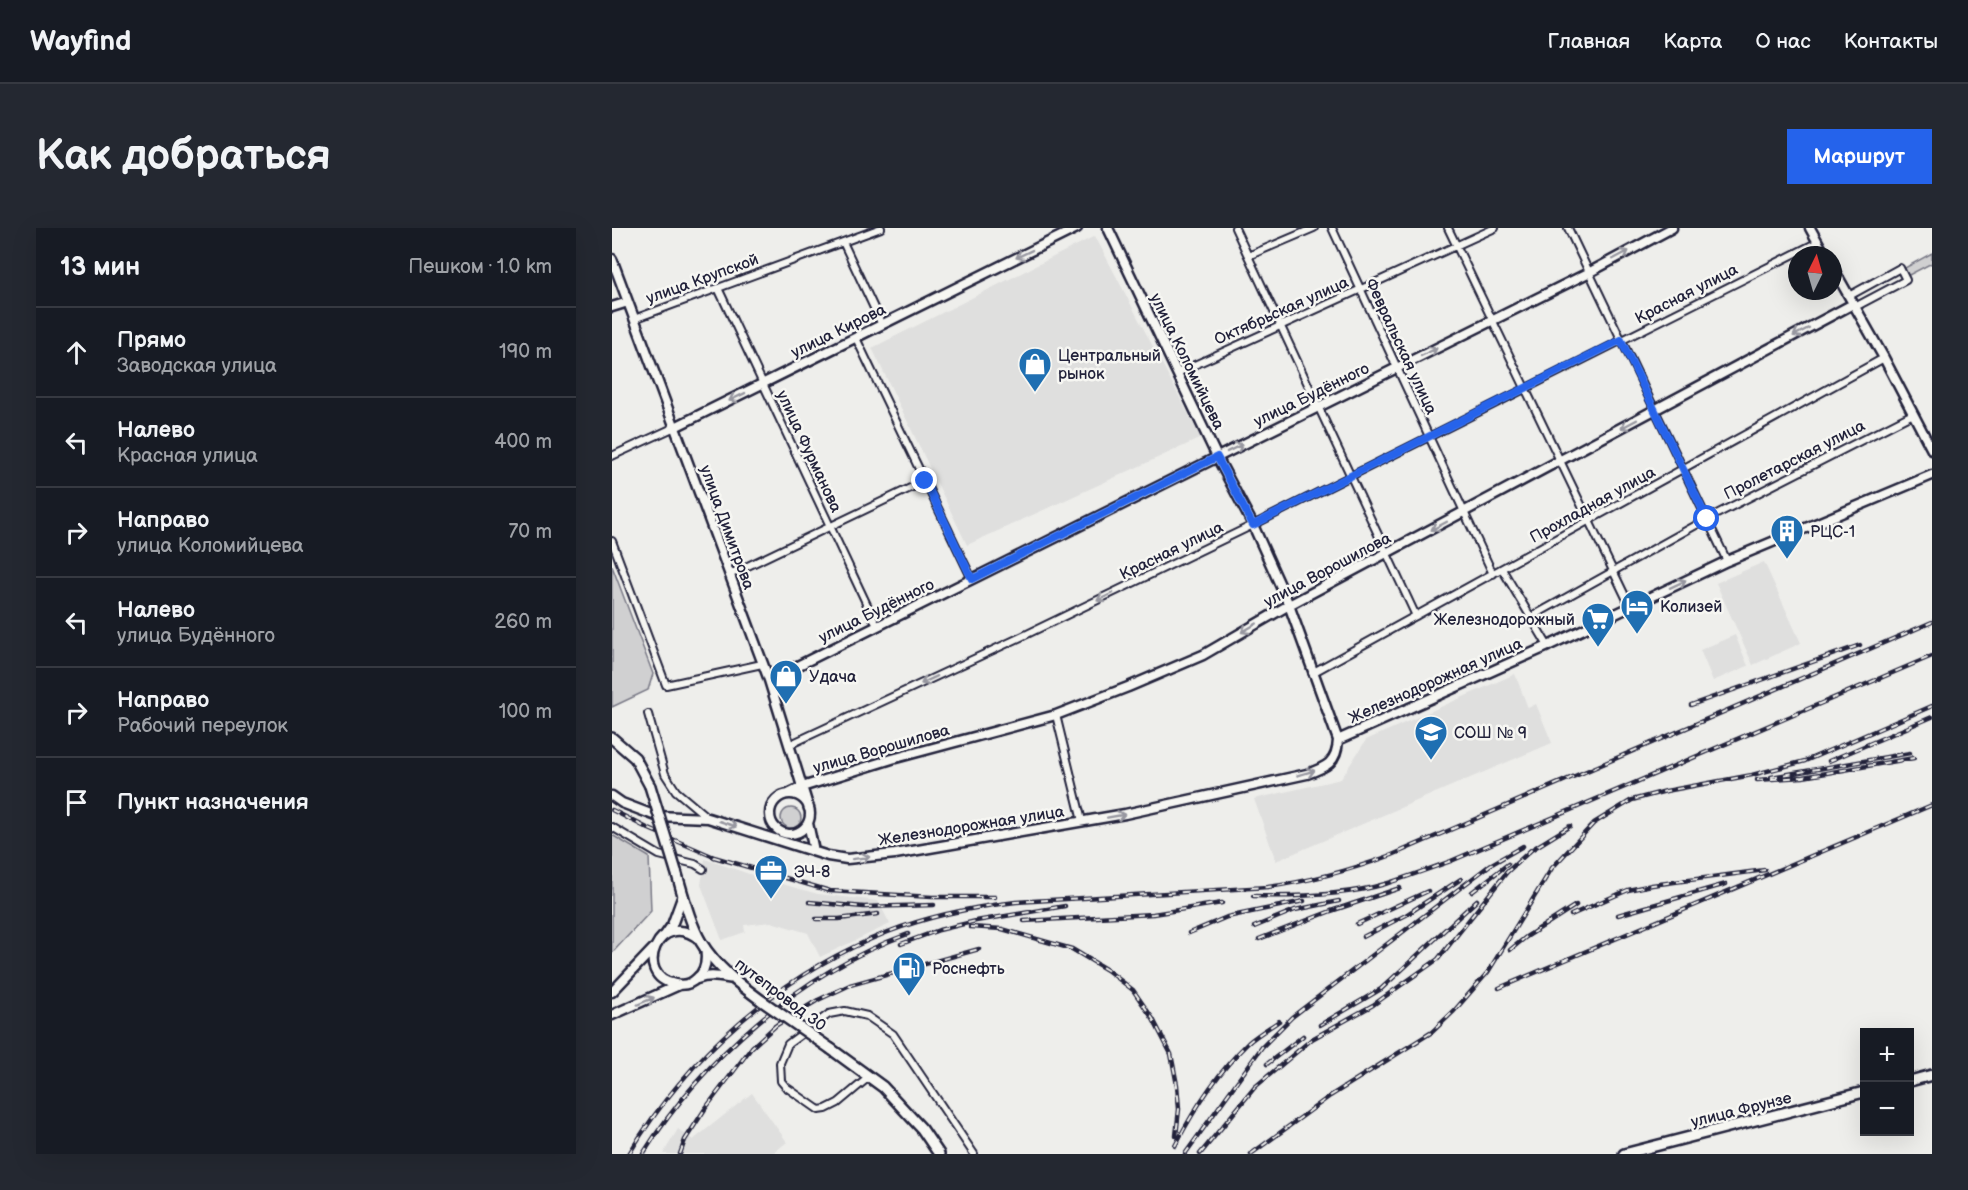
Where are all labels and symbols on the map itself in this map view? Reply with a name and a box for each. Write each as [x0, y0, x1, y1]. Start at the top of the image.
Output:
north arrow [1788, 246, 1842, 300]
one-way arrow [1016, 249, 1034, 260]
one-way arrow [1612, 249, 1630, 260]
street label: улица Крупской [644, 250, 761, 309]
street label: Красная улица [1632, 260, 1742, 328]
street label: Октябрьская улица [1211, 273, 1352, 350]
street label: Февральская улица [1361, 275, 1441, 418]
street label: улица Коломийцева [1145, 290, 1228, 433]
street label: улица Кирова [788, 300, 890, 362]
one-way arrow [1793, 327, 1811, 338]
shop icon: Центральный рынок [1017, 346, 1053, 393]
one-way arrow [1419, 346, 1437, 358]
place label: Центральный рынок [1058, 347, 1161, 384]
street label: улица Будённого [1251, 359, 1373, 432]
street label: улица Фурманова [772, 388, 846, 516]
one-way arrow [728, 391, 746, 403]
street label: Пролетарская улица [1721, 416, 1869, 504]
one-way arrow [1621, 419, 1639, 430]
one-way arrow [1226, 442, 1244, 454]
street label: улица Димитрова [695, 463, 758, 593]
street label: Прохладная улица [1527, 463, 1659, 548]
route end [911, 467, 937, 493]
route start [1693, 505, 1719, 531]
building icon: РЦС-1 [1769, 513, 1805, 560]
street label: Красная улица [1117, 518, 1227, 585]
one-way arrow [1431, 520, 1448, 532]
place label: РЦС-1 [1810, 523, 1855, 542]
street label: улица Ворошилова [1261, 529, 1395, 612]
street label: улица Будённого [816, 575, 938, 648]
one-way arrow [1669, 578, 1687, 589]
hotel icon: Колизей [1619, 588, 1655, 635]
one-way arrow [1097, 591, 1115, 603]
place label: Колизей [1660, 598, 1722, 617]
supermarket icon: Железнодорожный [1580, 601, 1616, 648]
place label: Железнодорожный [1433, 611, 1575, 630]
one-way arrow [1241, 623, 1258, 635]
street label: Железнодорожная улица [1346, 634, 1526, 728]
shop icon: Удача [768, 658, 804, 705]
place label: Удача [809, 668, 857, 687]
one-way arrow [921, 675, 939, 686]
school or university icon: СОШ № 9 [1413, 714, 1449, 761]
street label: улица Ворошилова [811, 721, 952, 778]
place label: СОШ № 9 [1454, 724, 1527, 743]
one-way arrow [1296, 767, 1315, 779]
street label: Железнодорожная улица [877, 802, 1066, 851]
one-way arrow [1106, 810, 1125, 821]
one-way arrow [718, 820, 737, 831]
one-way arrow [851, 852, 871, 863]
office icon: ЭЧ-8 [753, 853, 789, 900]
place label: ЭЧ-8 [794, 863, 830, 882]
fuel station icon: Роснефть [891, 950, 927, 997]
street label: путепровод 30 [731, 955, 829, 1036]
place label: Роснефть [932, 960, 1005, 979]
one-way arrow [636, 995, 655, 1006]
street label: улица Фрунзе [1689, 1089, 1794, 1132]

